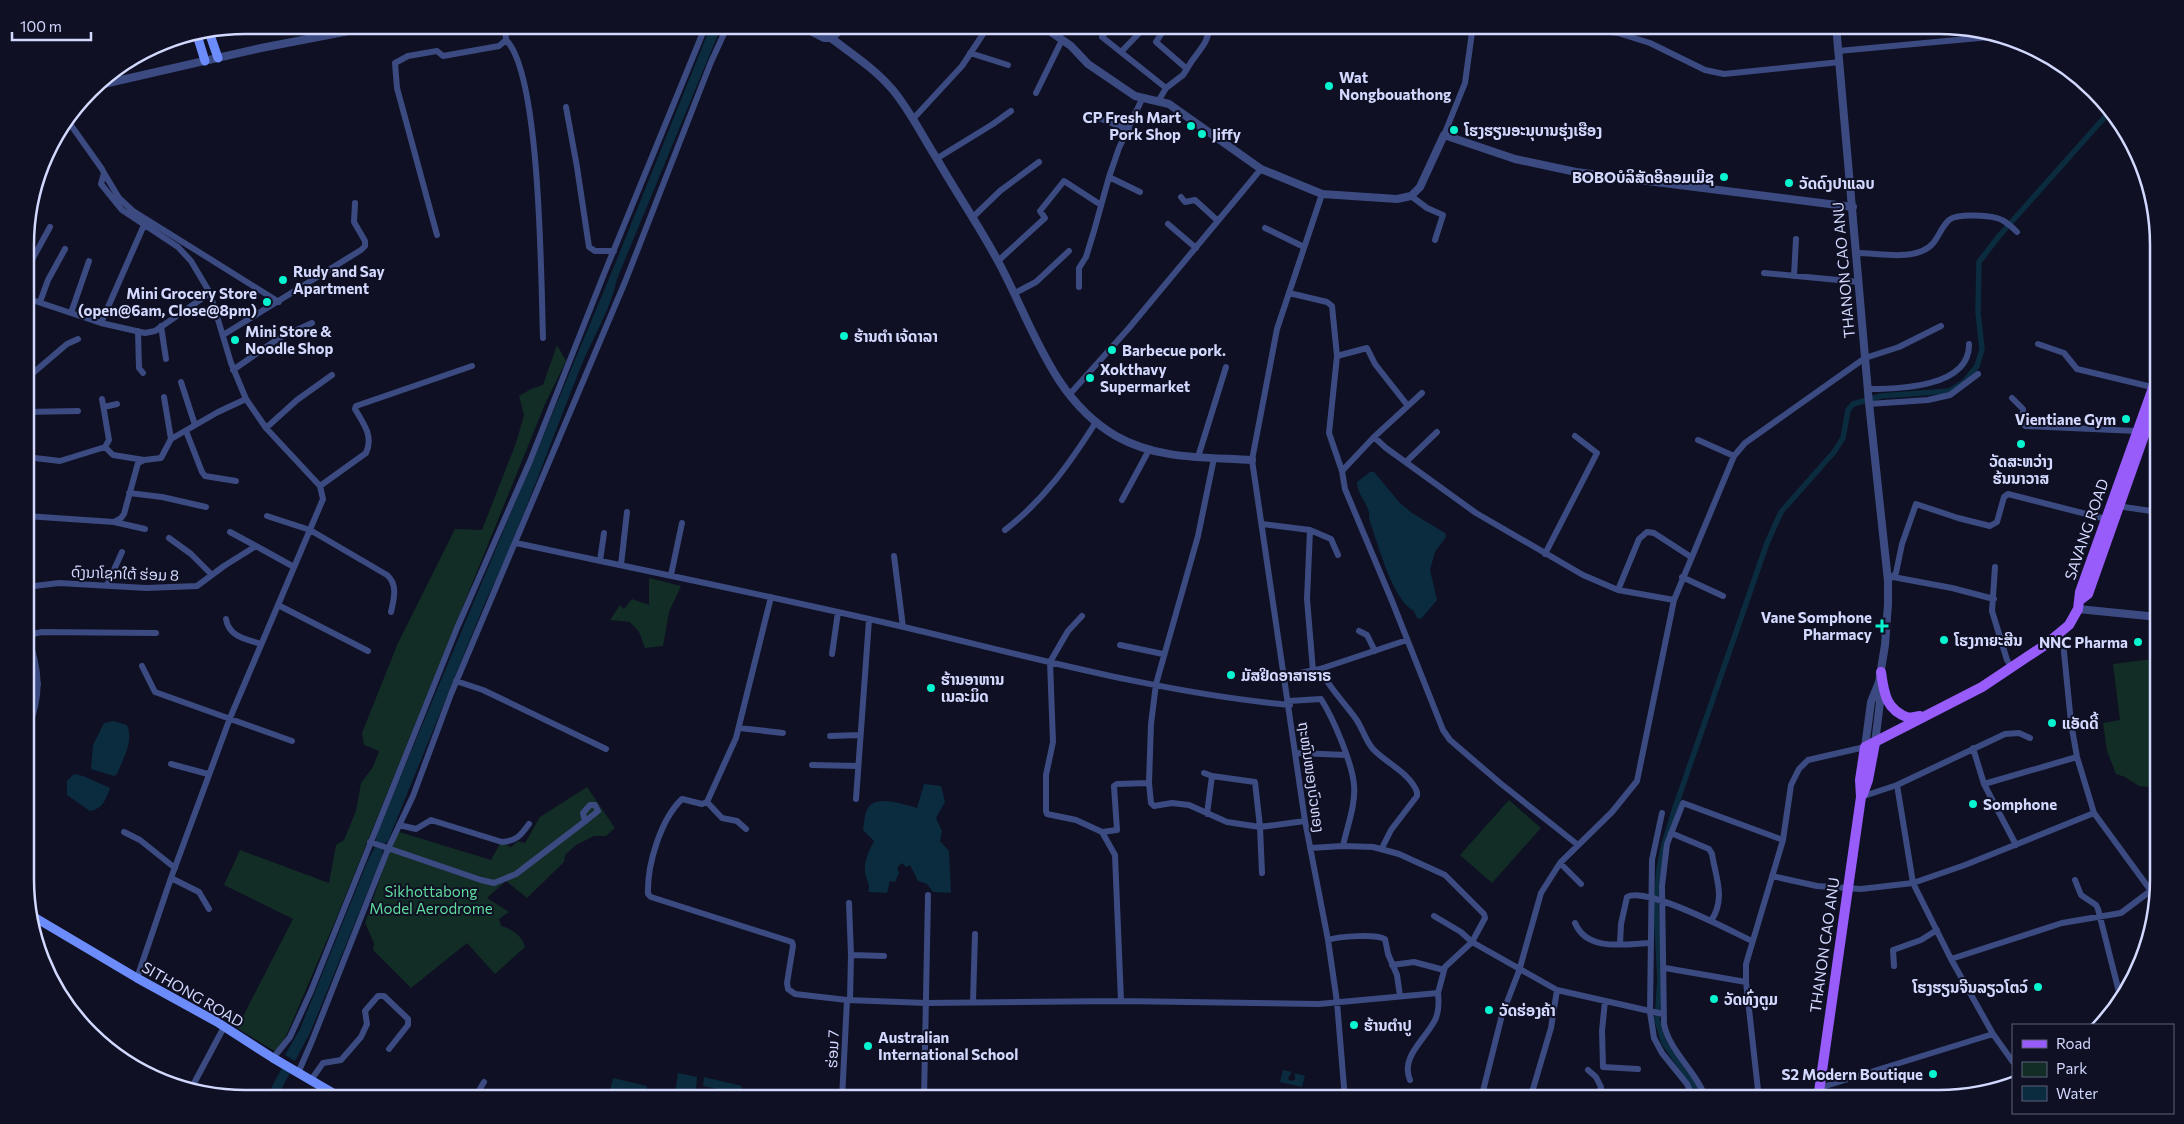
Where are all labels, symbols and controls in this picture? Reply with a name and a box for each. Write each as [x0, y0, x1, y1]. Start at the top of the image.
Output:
scale bar [12, 10, 91, 42]
text: 100 m [20, 17, 62, 35]
place label: Wat Nongbouathong [1339, 68, 1451, 103]
marker: Wat Nongbouathong [1323, 80, 1335, 92]
place label: CP Fresh Mart Pork Shop [1082, 108, 1181, 143]
marker: CP Fresh Mart Pork Shop [1185, 120, 1197, 132]
place label: ໂຮງຮຽນອະນຸບານຮຸ່ງເຮືອງ [1463, 121, 1602, 141]
marker: ໂຮງຮຽນອະນຸບານຮຸ່ງເຮືອງ [1448, 124, 1460, 136]
place label: Jiffy [1212, 125, 1242, 143]
marker: Jiffy [1196, 128, 1208, 140]
place label: BOBOບໍລິສັດອີຄອມເມີຊ [1572, 168, 1714, 186]
marker: BOBOບໍລິສັດອີຄອມເມີຊ [1718, 171, 1730, 183]
place label: ວັດດົງປາແລບ [1799, 174, 1875, 192]
marker: ວັດດົງປາແລບ [1783, 177, 1795, 189]
street label: THANON CAO ANU [1828, 201, 1858, 339]
place label: Rudy and Say Apartment [293, 262, 386, 297]
marker: Rudy and Say Apartment [277, 274, 289, 286]
place label: Mini Grocery Store (open@6am, Close@8pm) [78, 284, 257, 319]
marker: Mini Grocery Store (open@6am, Close@8pm) [261, 296, 273, 308]
place label: Mini Store & Noodle Shop [245, 322, 333, 357]
place label: ຮ້ານຕຳ ເຈ້ດາລາ [854, 327, 938, 345]
marker: ຮ້ານຕຳ ເຈ້ດາລາ [838, 330, 850, 342]
marker: Mini Store & Noodle Shop [229, 334, 241, 346]
place label: Barbecue pork. [1122, 341, 1226, 359]
marker: Barbecue pork. [1106, 344, 1118, 356]
place label: Xokthavy Supermarket [1100, 360, 1190, 395]
marker: Xokthavy Supermarket [1084, 372, 1096, 384]
place label: Vientiane Gym [2015, 410, 2116, 428]
marker: Vientiane Gym [2120, 413, 2132, 425]
marker: ວັດສະຫວ່າງ ຮ້ນນາວາສ [2015, 438, 2027, 450]
place label: ວັດສະຫວ່າງ ຮ້ນນາວາສ [1989, 452, 2053, 487]
street label: SAVANG ROAD [2060, 476, 2112, 582]
street label: ດົງນາໂຊກໃຕ້ ຮ່ອມ 8 [71, 562, 179, 584]
place label: Vane Somphone Pharmacy [1761, 608, 1873, 643]
marker: Vane Somphone Pharmacy [1876, 620, 1888, 632]
place label: ໂຮງກາຍະສີນ [1953, 631, 2022, 649]
place label: NNC Pharma [2039, 633, 2128, 651]
marker: ໂຮງກາຍະສີນ [1938, 634, 1950, 646]
marker: NNC Pharma [2132, 636, 2144, 648]
place label: ມັສຢິດອາສາຮາຣ [1241, 666, 1331, 684]
marker: ມັສຢິດອາສາຮາຣ [1225, 669, 1237, 681]
place label: ຮ້ານອາຫານ ເນລະມິດ [941, 670, 1004, 705]
marker: ຮ້ານອາຫານ ເນລະມິດ [925, 682, 937, 694]
place label: ແອັດດີ້ [2062, 711, 2099, 732]
marker: ແອັດດີ້ [2046, 717, 2058, 729]
street label: ຖະໜົນໜອງບົວທອງ [1295, 720, 1329, 834]
place label: Somphone [1983, 795, 2057, 813]
marker: Somphone [1967, 798, 1979, 810]
street label: THANON CAO ANU [1806, 876, 1842, 1014]
park label: Sikhottabong Model Aerodrome [369, 882, 493, 917]
street label: SITHONG ROAD [139, 958, 247, 1030]
place label: ໂຮງຮຽນຈີນລຽວໂຕວ໌ [1911, 978, 2028, 997]
marker: ໂຮງຮຽນຈີນລຽວໂຕວ໌ [2032, 981, 2044, 993]
place label: ວັດທົ່ງຕູມ [1724, 989, 1778, 1011]
marker: ວັດທົ່ງຕູມ [1708, 993, 1720, 1005]
place label: ວັດຮ່ອງຄ້າ [1499, 1001, 1556, 1019]
marker: ວັດຮ່ອງຄ້າ [1483, 1004, 1495, 1016]
place label: ຮ້ານຕຳປູ [1364, 1016, 1412, 1037]
marker: ຮ້ານຕຳປູ [1348, 1019, 1360, 1031]
legend [2012, 1024, 2174, 1114]
place label: Australian International School [878, 1028, 1018, 1063]
street label: ຮ່ອມ 7 [822, 1029, 842, 1069]
text: Road [2056, 1034, 2091, 1052]
marker: Australian International School [862, 1040, 874, 1052]
text: Park [2056, 1059, 2087, 1077]
place label: S2 Modern Boutique [1782, 1065, 1923, 1083]
marker: S2 Modern Boutique [1927, 1068, 1939, 1080]
text: Water [2056, 1084, 2098, 1102]

